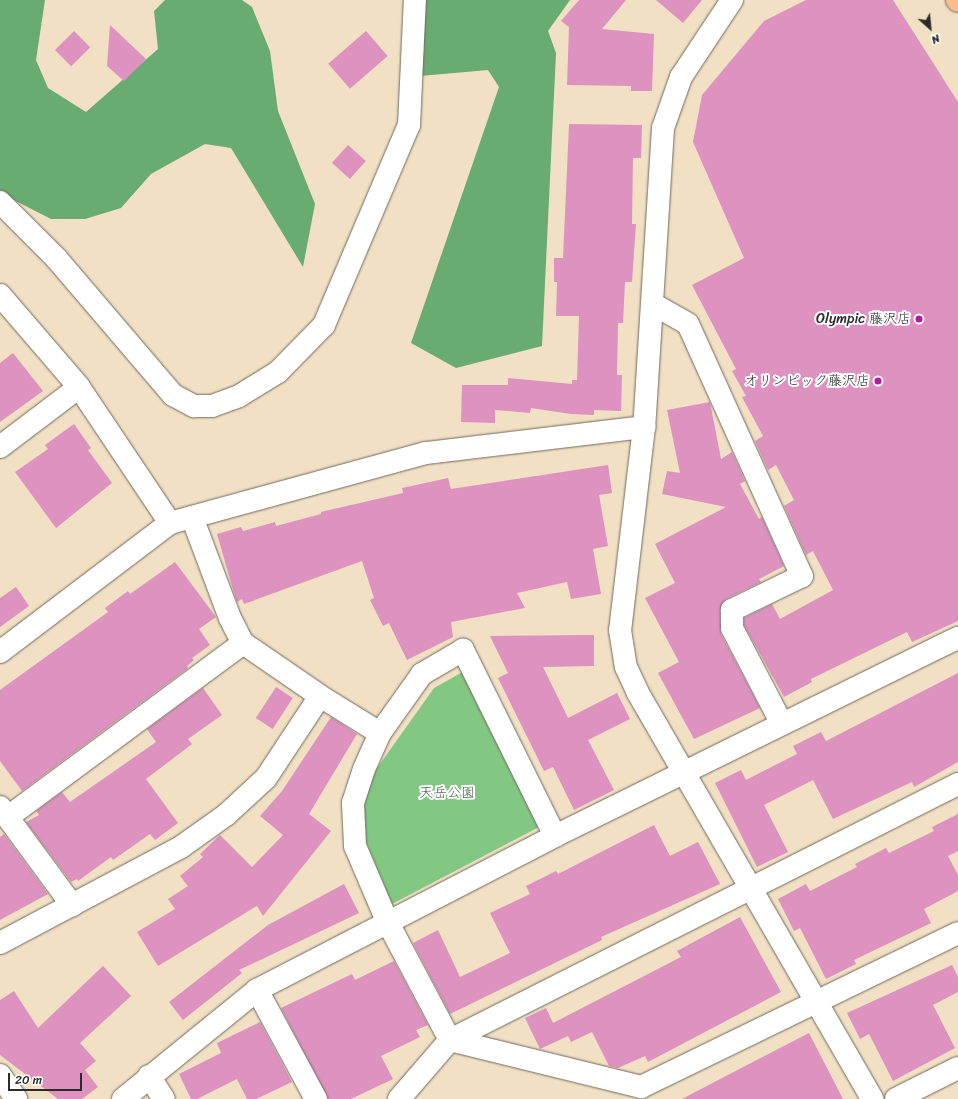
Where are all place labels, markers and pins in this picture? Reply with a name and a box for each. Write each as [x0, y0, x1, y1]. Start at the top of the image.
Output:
place label: Olympic 藤沢店 [816, 311, 911, 327]
marker: Olympic 藤沢店 [914, 314, 924, 324]
place label: オリンピック藤沢店 [744, 373, 870, 389]
marker: オリンピック藤沢店 [873, 376, 883, 386]

